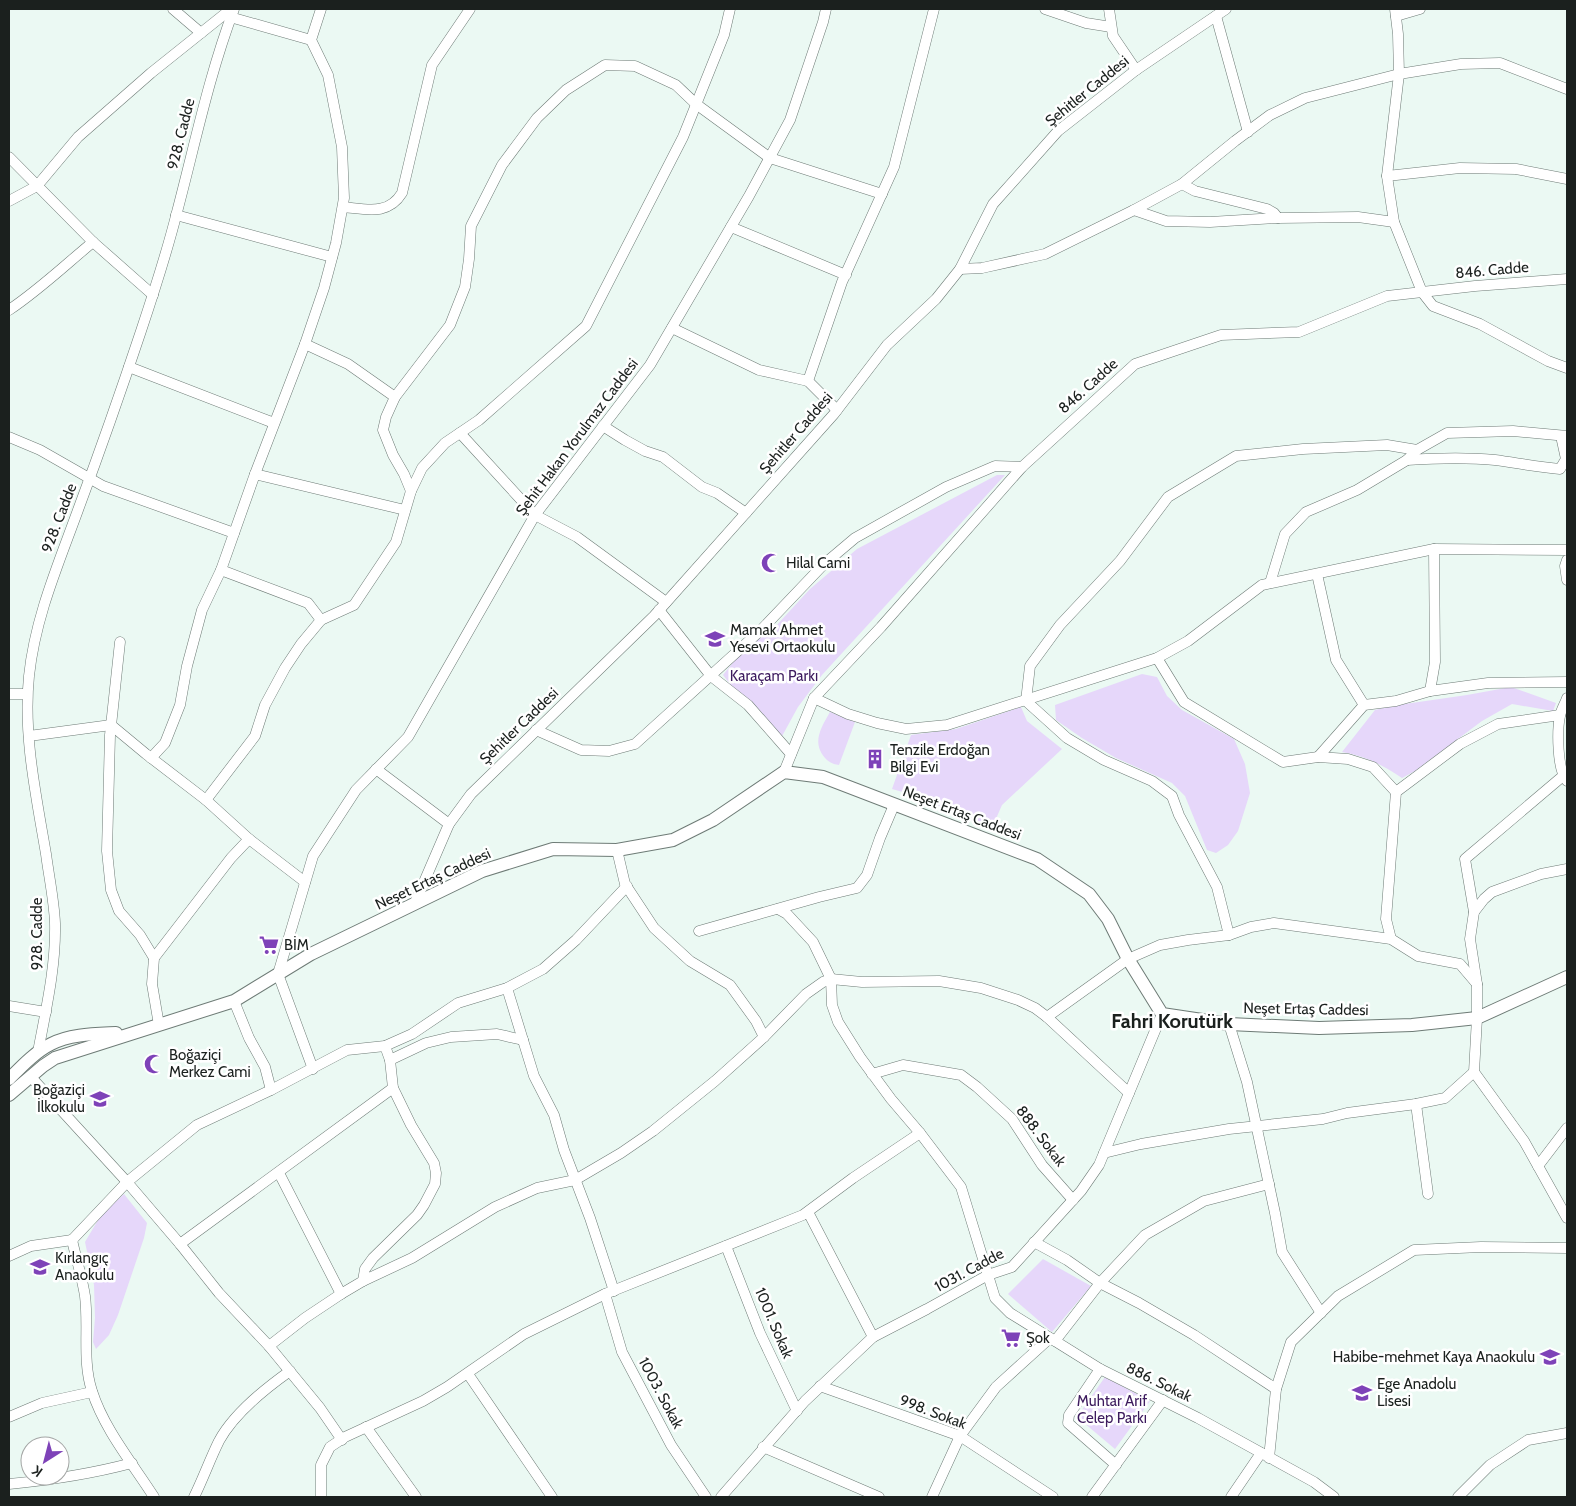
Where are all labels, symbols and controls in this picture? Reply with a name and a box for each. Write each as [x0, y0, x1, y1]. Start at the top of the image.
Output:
street label: Şehitler Caddesi [1042, 52, 1132, 130]
street label: 928. Cadde [163, 96, 199, 171]
street label: 846. Cadde [1455, 258, 1530, 282]
street label: 846. Cadde [1055, 354, 1122, 417]
street label: Şehit Hakan Yorulmaz Caddesi [512, 355, 642, 519]
street label: Şehitler Caddesi [756, 389, 836, 477]
street label: 928. Cadde [38, 481, 81, 555]
mosque icon: Hilal Cami [760, 552, 782, 574]
place label: Hilal Cami [786, 554, 850, 572]
place label: Mamak Ahmet Yesevi Ortaokulu [729, 621, 835, 656]
school or university icon: Mamak Ahmet Yesevi Ortaokulu [704, 628, 726, 650]
park label: Karaçam Parkı [730, 667, 818, 685]
street label: Şehitler Caddesi [476, 684, 562, 768]
place label: Tenzile Erdoğan Bilgi Evi [890, 741, 990, 776]
building icon: Tenzile Erdoğan Bilgi Evi [864, 748, 886, 770]
street label: Neşet Ertaş Caddesi [900, 782, 1024, 844]
street label: Neşet Ertaş Caddesi [372, 844, 494, 914]
street label: 928. Cadde [28, 897, 46, 970]
supermarket icon: BİM [258, 934, 280, 956]
place label: BİM [284, 935, 309, 954]
street label: Neşet Ertaş Caddesi [1243, 999, 1369, 1019]
district label: Fahri Korutürk [1111, 1009, 1233, 1033]
place label: Boğaziçi Merkez Cami [169, 1046, 251, 1081]
mosque icon: Boğaziçi Merkez Cami [143, 1053, 165, 1075]
place label: Boğaziçi İlkokulu [33, 1081, 85, 1116]
school or university icon: Boğaziçi İlkokulu [89, 1088, 111, 1110]
street label: 888. Sokak [1012, 1102, 1070, 1170]
street label: 1031. Cadde [931, 1244, 1007, 1296]
place label: Kırlangıç Anaokulu [55, 1249, 114, 1284]
school or university icon: Kırlangıç Anaokulu [29, 1256, 51, 1278]
street label: 1001. Sokak [751, 1285, 797, 1361]
supermarket icon: Şok [1000, 1327, 1022, 1349]
place label: Şok [1026, 1329, 1050, 1347]
school or university icon: Habibe-mehmet Kaya Anaokulu [1539, 1346, 1561, 1368]
place label: Habibe-mehmet Kaya Anaokulu [1333, 1348, 1535, 1366]
street label: 1003. Sokak [635, 1354, 687, 1432]
street label: 886. Sokak [1123, 1358, 1195, 1406]
place label: Ege Anadolu Lisesi [1377, 1375, 1456, 1410]
school or university icon: Ege Anadolu Lisesi [1351, 1382, 1373, 1404]
street label: 998. Sokak [897, 1391, 969, 1433]
park label: Muhtar Arif Celep Parkı [1077, 1392, 1147, 1427]
north arrow [20, 1436, 70, 1486]
text: K [28, 1462, 46, 1481]

